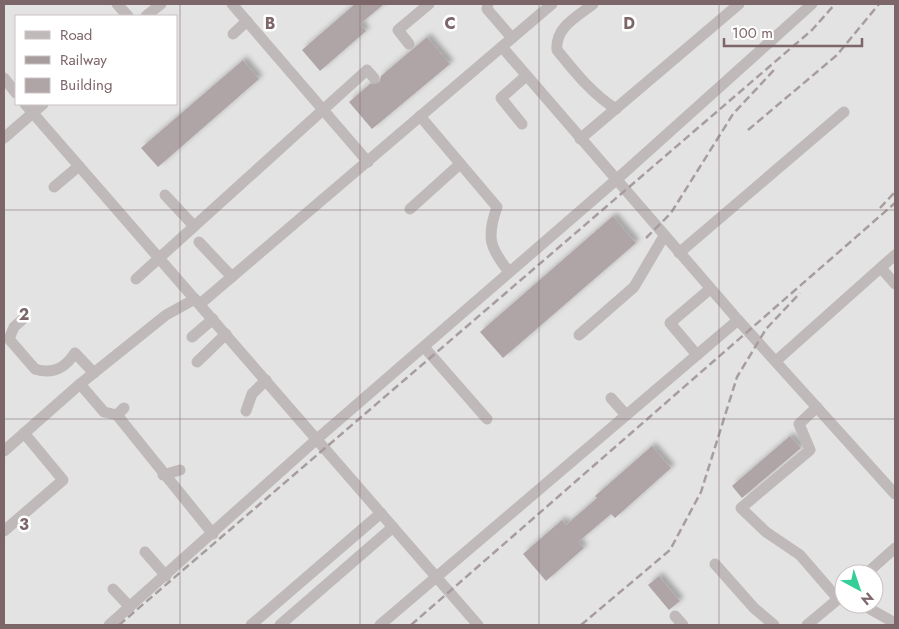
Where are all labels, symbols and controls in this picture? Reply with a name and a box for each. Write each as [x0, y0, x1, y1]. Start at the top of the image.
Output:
text: B [265, 12, 275, 35]
text: C [444, 12, 456, 35]
text: D [623, 12, 635, 35]
legend [15, 15, 178, 105]
scale bar [724, 15, 862, 47]
text: 100 m [732, 22, 773, 44]
text: Road [60, 24, 92, 46]
text: Railway [60, 49, 107, 71]
text: Building [60, 74, 112, 96]
text: 2 [19, 303, 29, 326]
text: 3 [19, 513, 29, 536]
north arrow [834, 564, 884, 614]
text: N [857, 588, 878, 610]

